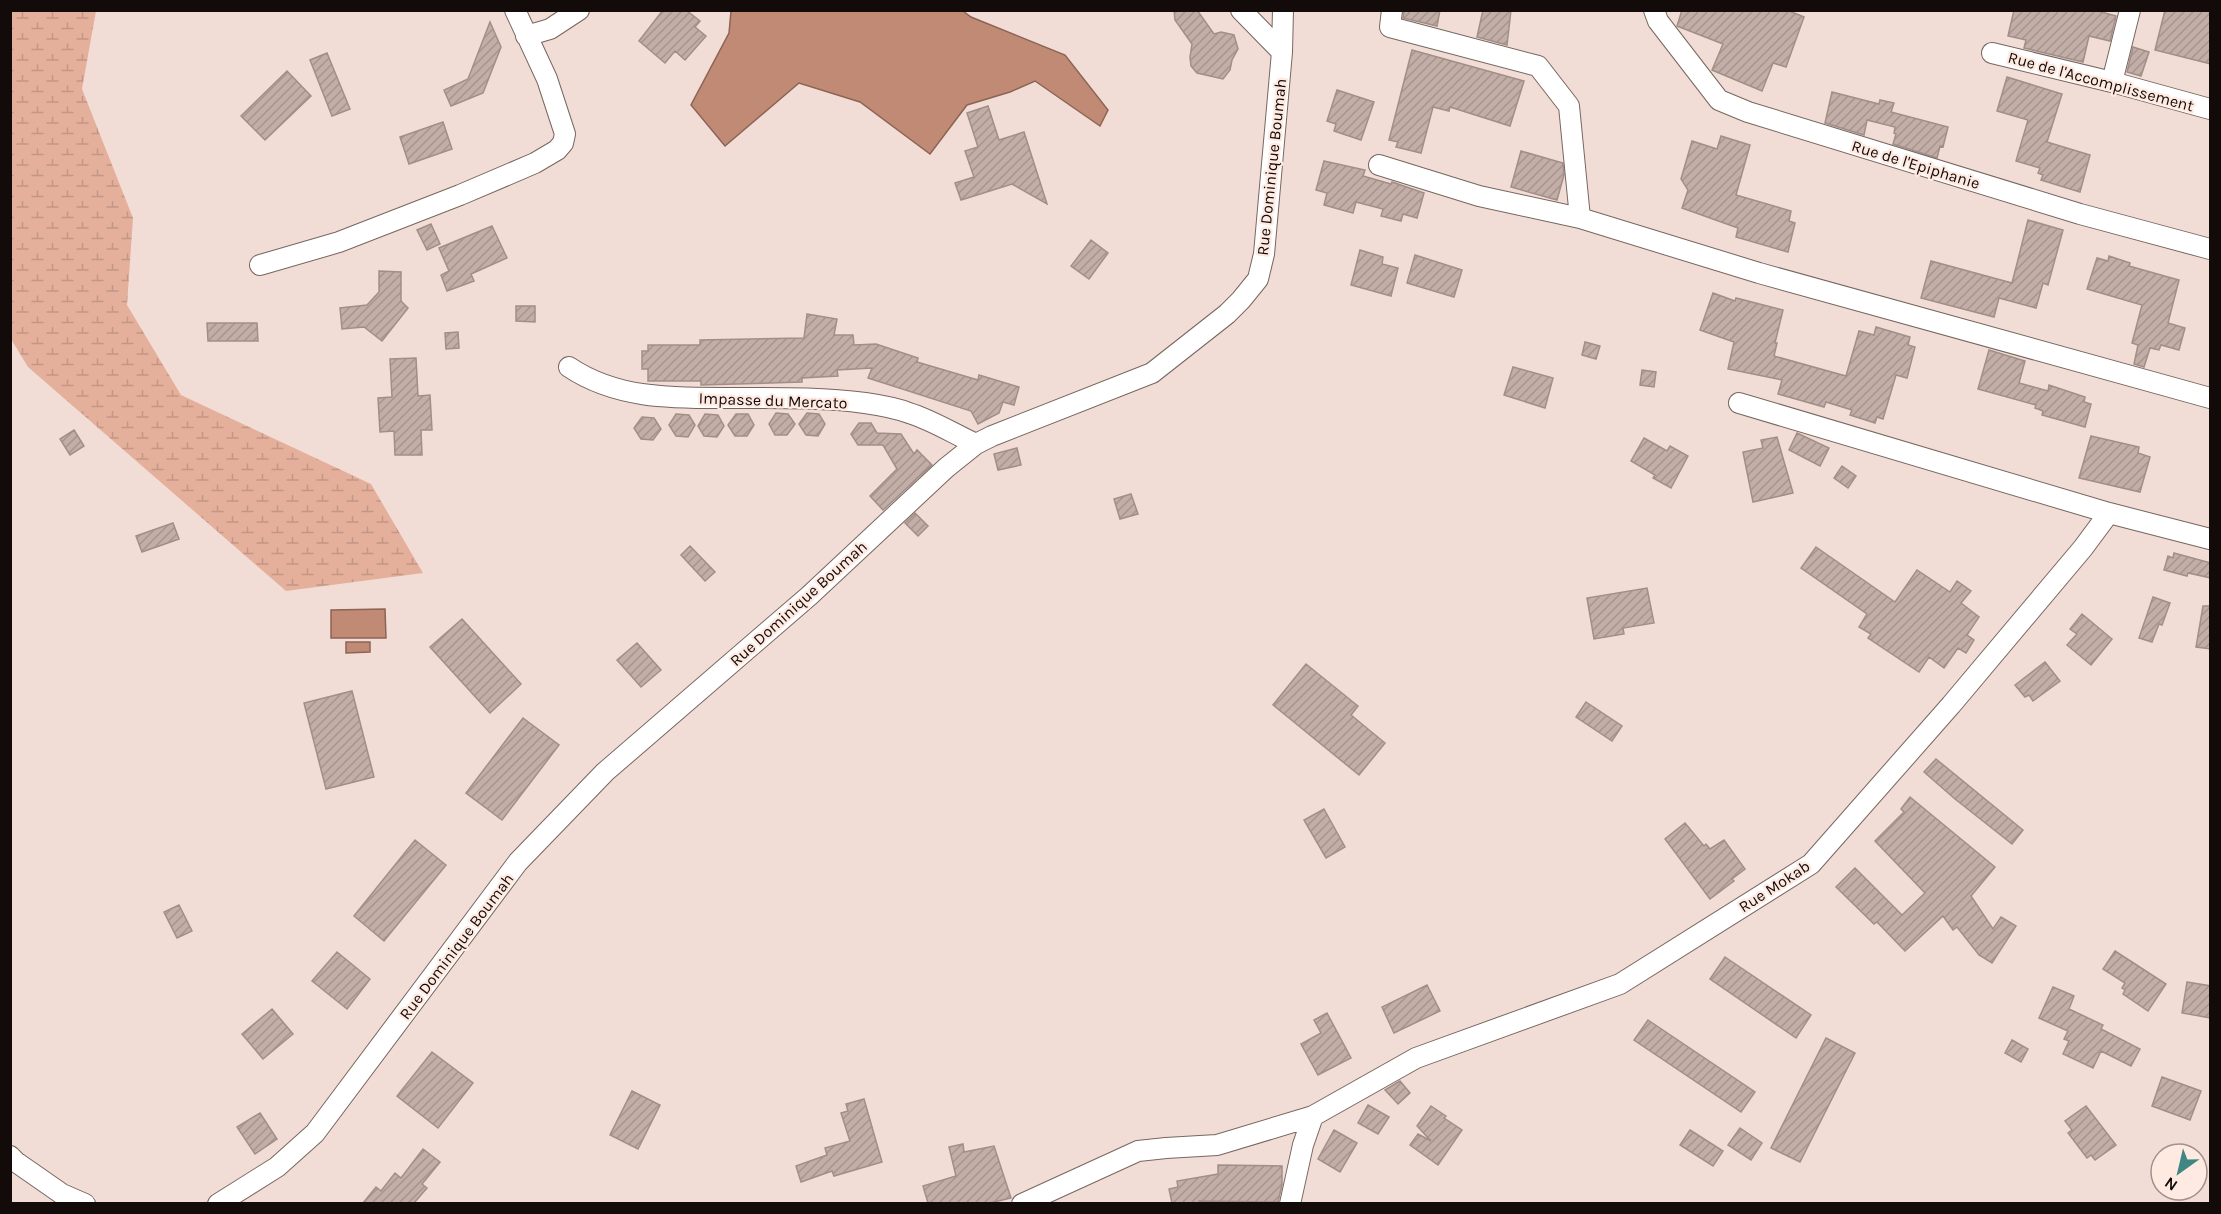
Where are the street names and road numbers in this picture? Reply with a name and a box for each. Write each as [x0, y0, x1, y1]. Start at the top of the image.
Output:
street label: Rue de l'Accomplissement [2006, 48, 2196, 115]
street label: Rue Dominique Boumah [1253, 78, 1290, 256]
street label: Rue de l'Epiphanie [1849, 136, 1982, 193]
street label: Impasse du Mercato [698, 388, 848, 413]
street label: Rue Dominique Boumah [726, 537, 871, 670]
street label: Rue Mokab [1735, 856, 1813, 916]
street label: Rue Dominique Boumah [395, 870, 518, 1023]

